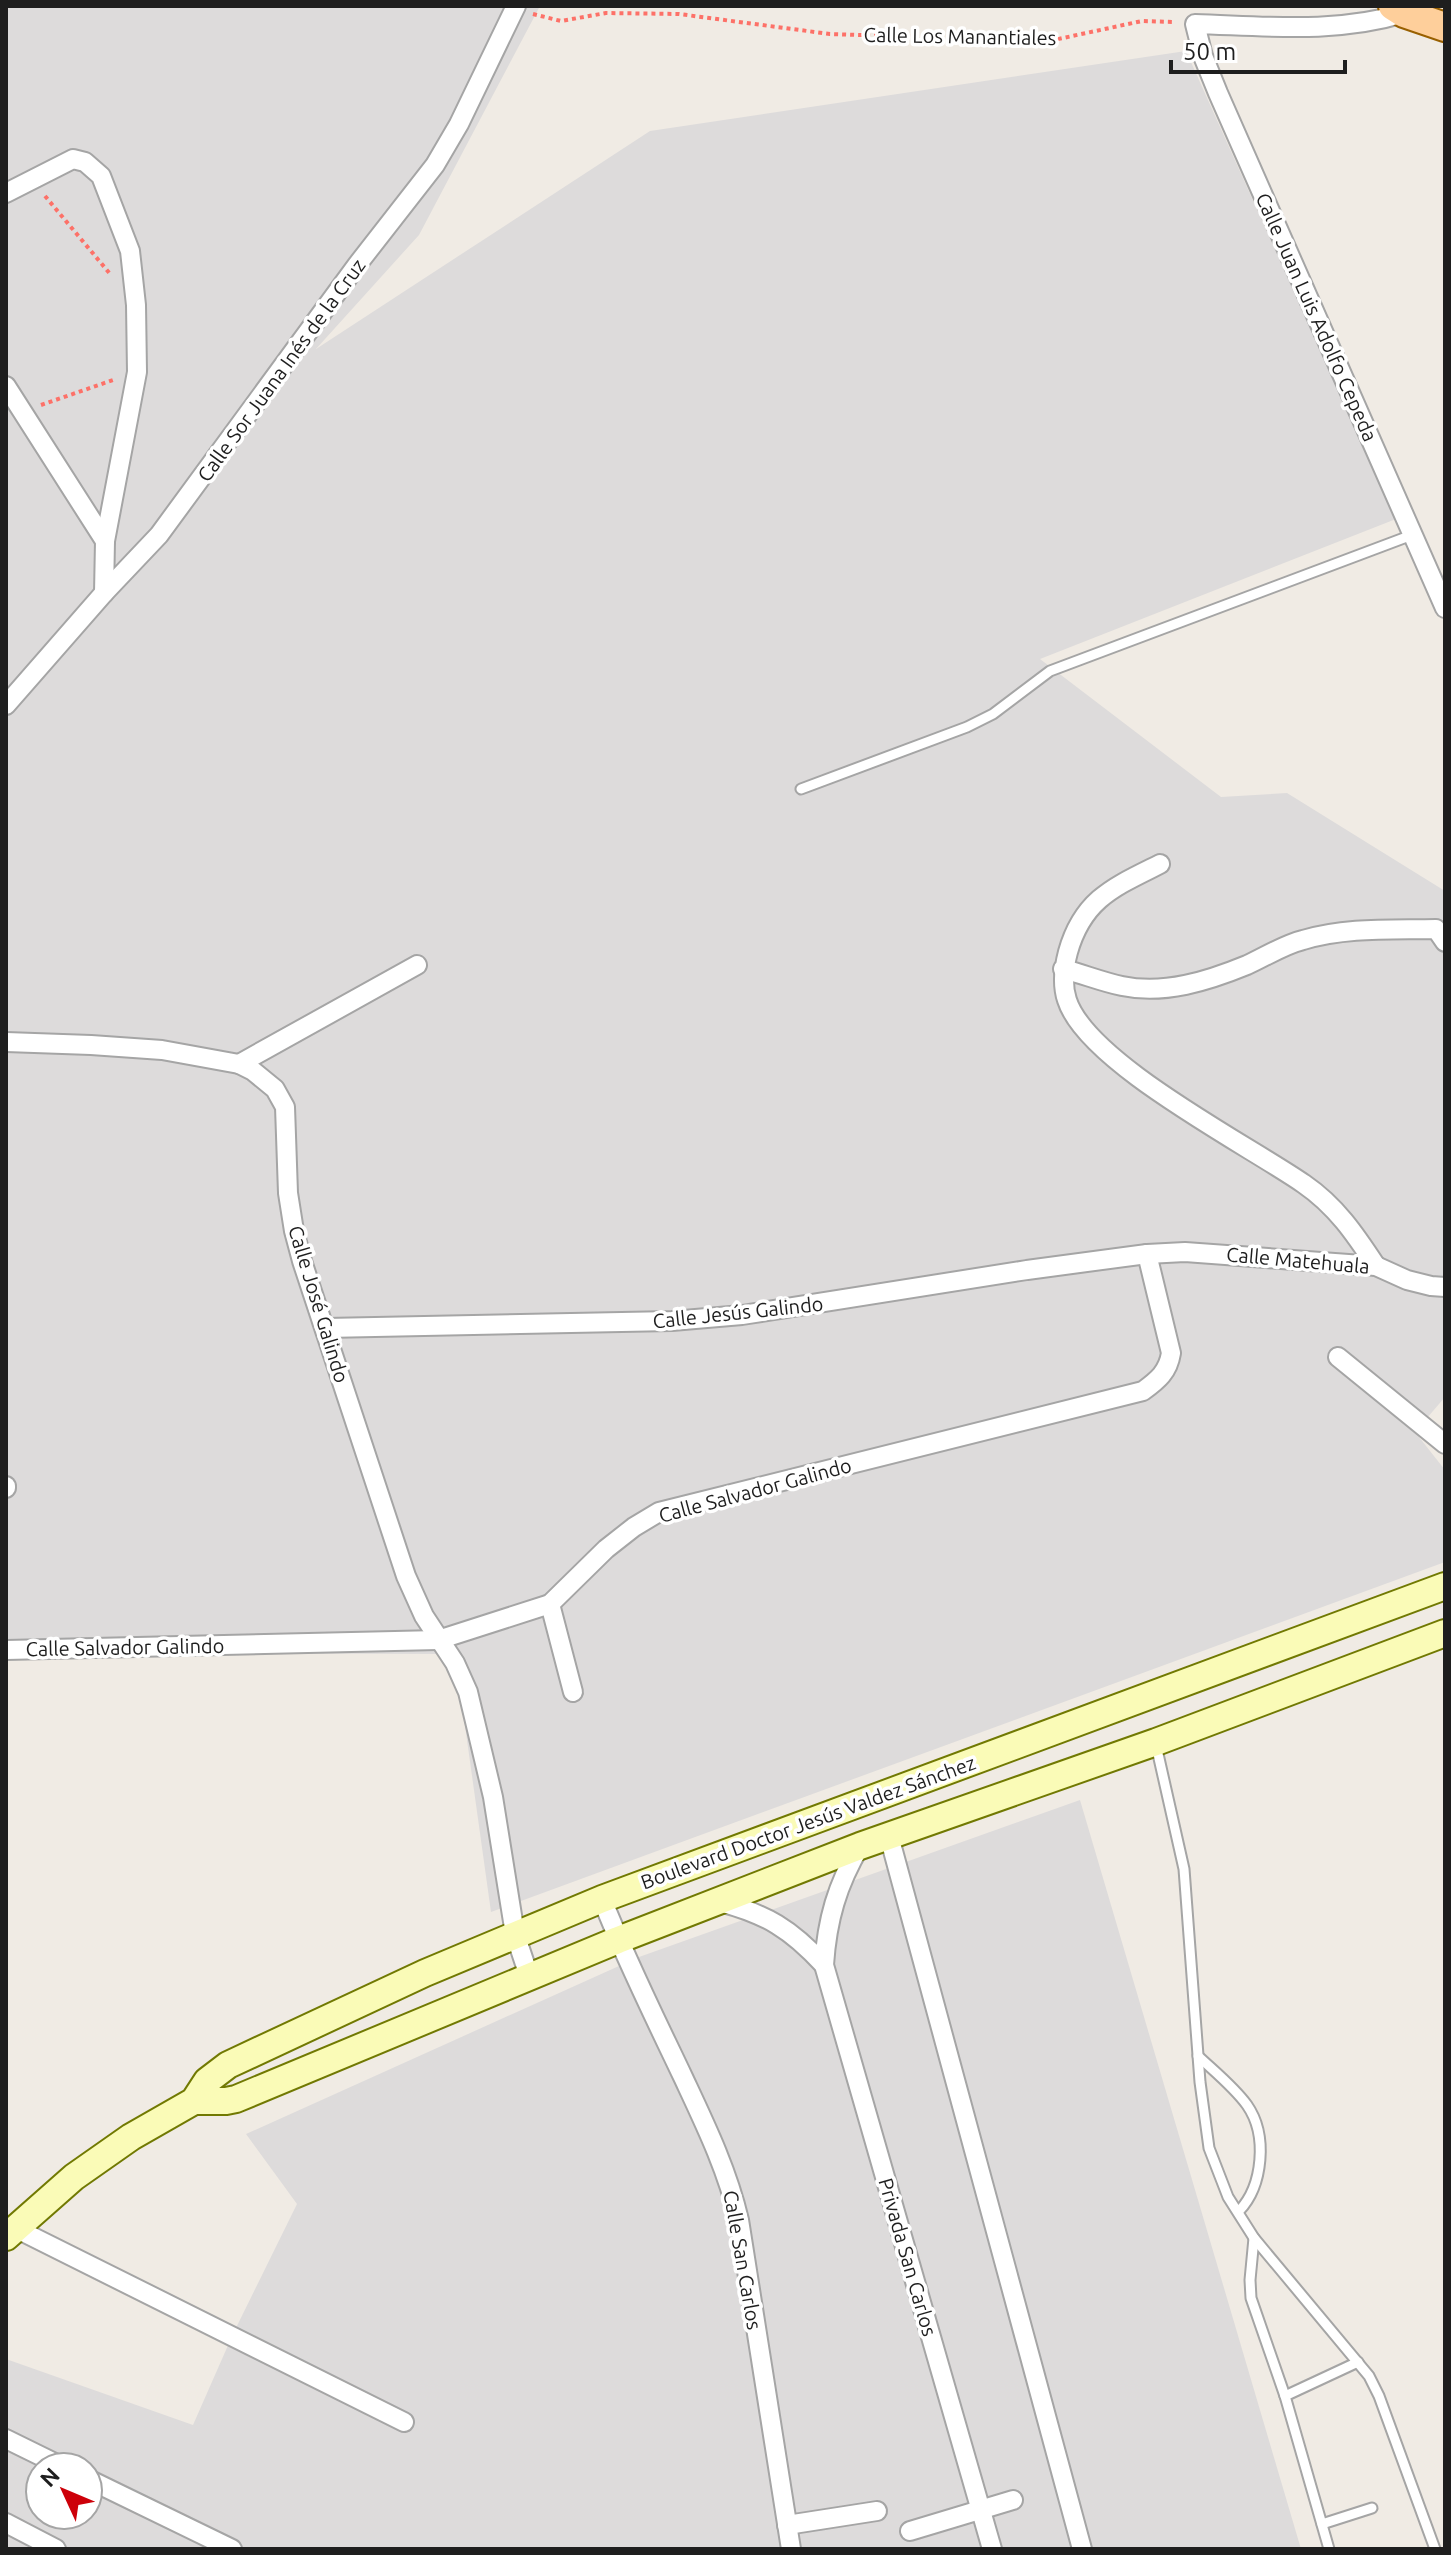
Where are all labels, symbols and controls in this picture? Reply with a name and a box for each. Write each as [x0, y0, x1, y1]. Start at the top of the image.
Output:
street label: Calle Los Manantiales [864, 23, 1056, 49]
scale bar [1171, 24, 1345, 74]
text: 50 m [1183, 38, 1236, 65]
street label: Calle Juan Luis Adolfo Cepeda [1252, 189, 1382, 445]
street label: Calle Sor Juana Inés de la Cruz [192, 254, 370, 486]
street label: Calle José Galindo [284, 1223, 354, 1385]
street label: Calle Matehuala [1225, 1242, 1371, 1278]
street label: Calle Jesús Galindo [652, 1292, 824, 1332]
street label: Calle Salvador Galindo [656, 1453, 854, 1527]
street label: Calle Salvador Galindo [25, 1634, 225, 1660]
street label: Boulevard Doctor Jesús Valdez Sánchez [637, 1751, 979, 1893]
street label: Privada San Carlos [874, 2175, 942, 2339]
street label: Calle San Carlos [719, 2188, 767, 2332]
north arrow [24, 2451, 104, 2531]
text: N [35, 2462, 64, 2491]

